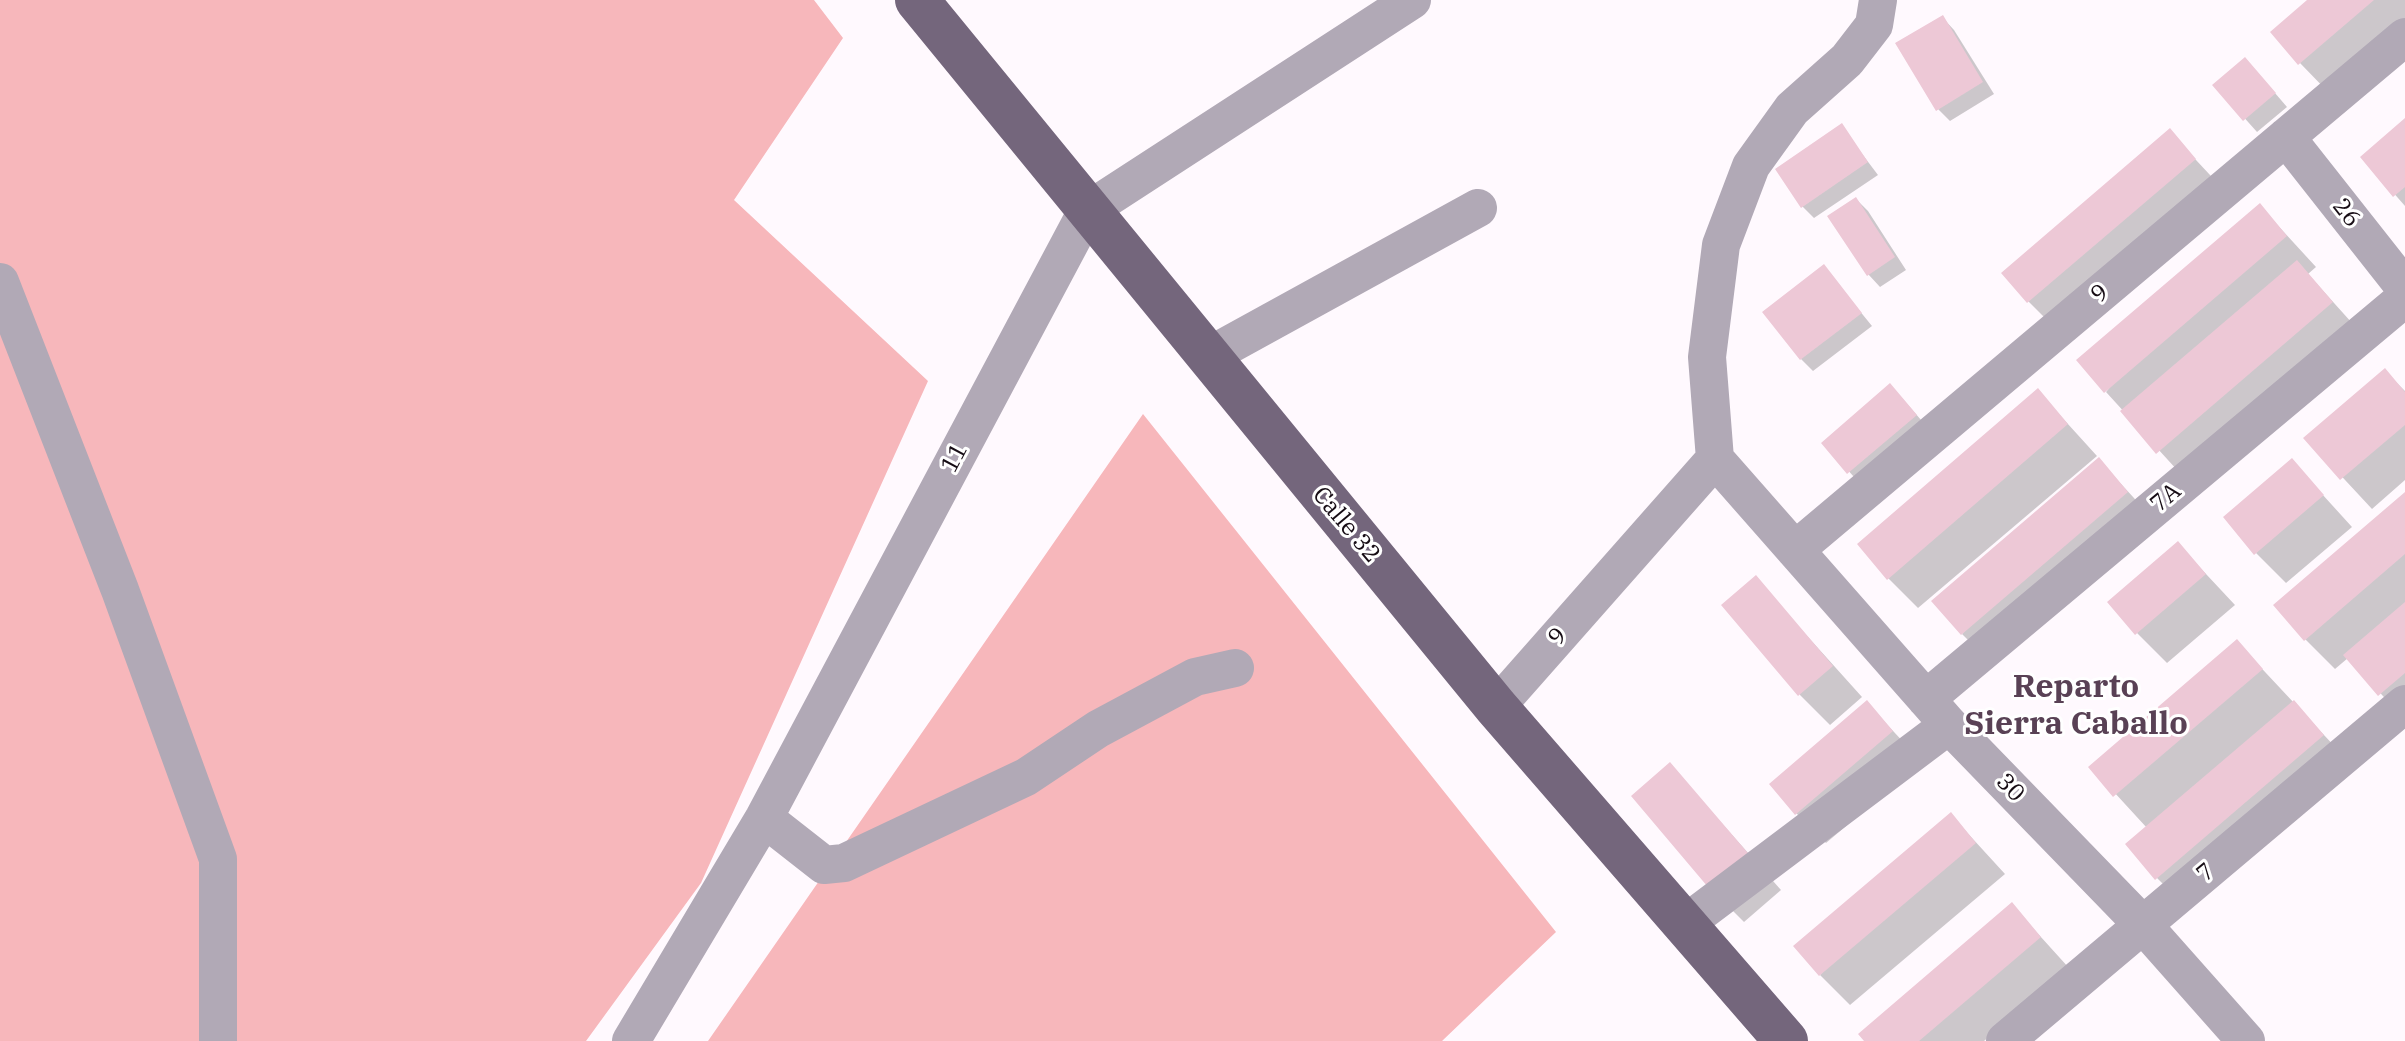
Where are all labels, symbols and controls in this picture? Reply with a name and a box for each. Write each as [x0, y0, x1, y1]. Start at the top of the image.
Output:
street label: 26 [2326, 193, 2366, 233]
street label: 9 [2085, 278, 2115, 310]
street label: 11 [936, 439, 974, 477]
street label: 7A [2145, 477, 2187, 519]
street label: Calle 32 [1306, 481, 1386, 569]
street label: 9 [1542, 622, 1574, 652]
district label: Reparto Sierra Caballo [1964, 669, 2188, 744]
street label: 30 [1990, 768, 2030, 808]
street label: 7 [2191, 857, 2221, 889]

